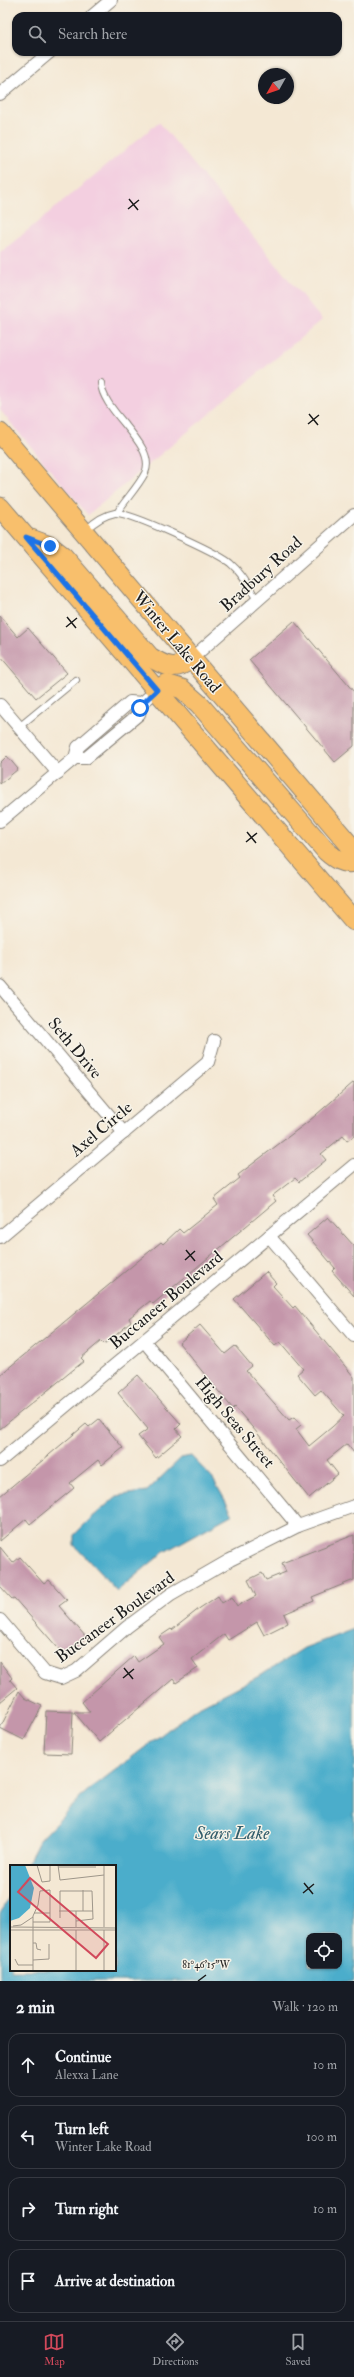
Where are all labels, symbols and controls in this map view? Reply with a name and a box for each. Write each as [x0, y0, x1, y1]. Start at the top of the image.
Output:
search box [12, 12, 342, 56]
icon: search [26, 23, 48, 45]
text: Search here [58, 25, 127, 44]
north arrow [258, 68, 294, 104]
street label: Bradbury Road [216, 531, 307, 617]
route end [41, 537, 59, 555]
street label: Winter Lake Road [128, 586, 226, 698]
route start [131, 699, 149, 717]
street label: Seth Drive [43, 1013, 107, 1083]
street label: Axel Circle [65, 1097, 136, 1162]
street label: Buccaneer Boulevard [105, 1246, 228, 1354]
street label: High Seas Street [191, 1372, 280, 1472]
street label: Buccaneer Boulevard [51, 1566, 179, 1667]
water label: Sears Lake [194, 1822, 270, 1845]
inset map [10, 1865, 116, 1971]
map controls [306, 1933, 342, 1969]
button: locate [306, 1933, 342, 1969]
text: 81°46'15"W [182, 1959, 230, 1971]
text: 2 min [16, 1997, 55, 2018]
text: Walk · 120 m [272, 1999, 338, 2015]
text: Continue [55, 2048, 111, 2067]
icon: ahead [17, 2054, 39, 2076]
text: 10 m [313, 2057, 337, 2073]
text: Alexxa Lane [55, 2067, 119, 2083]
text: Turn left [55, 2120, 109, 2139]
icon: left [17, 2126, 39, 2148]
text: 100 m [306, 2129, 337, 2145]
text: Winter Lake Road [55, 2139, 152, 2155]
icon: right [17, 2198, 39, 2220]
text: Turn right [55, 2200, 118, 2219]
text: 10 m [313, 2201, 337, 2217]
icon: arrive [17, 2270, 39, 2292]
text: Arrive at destination [55, 2272, 175, 2291]
tab: Map [43, 2331, 65, 2368]
tab: Directions [152, 2331, 199, 2368]
tab: Saved [285, 2331, 311, 2368]

